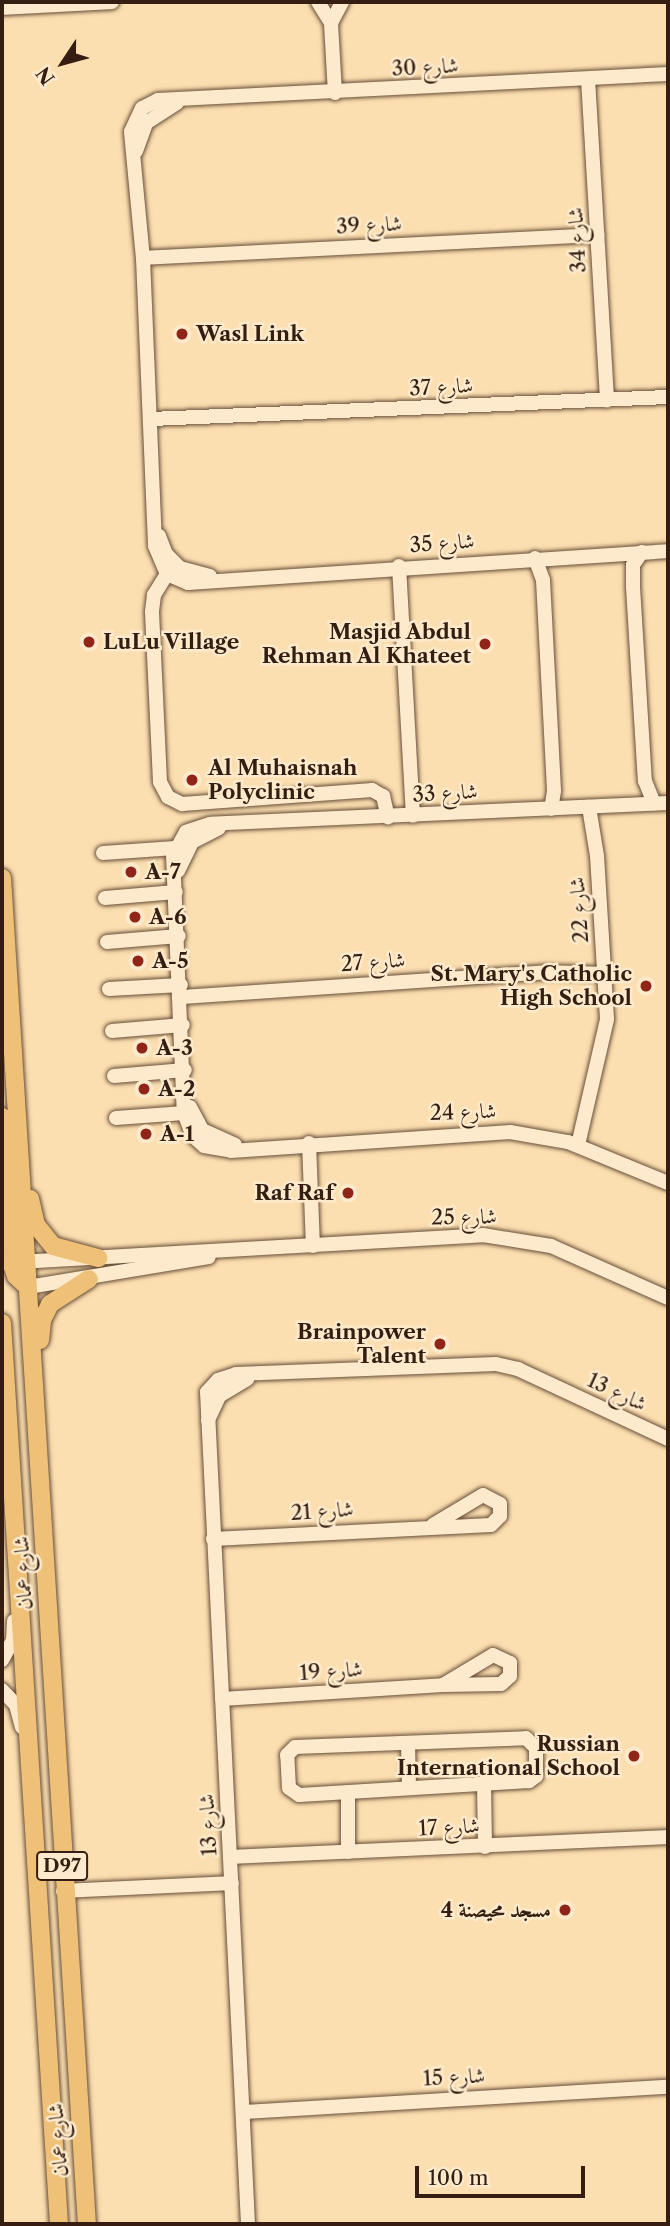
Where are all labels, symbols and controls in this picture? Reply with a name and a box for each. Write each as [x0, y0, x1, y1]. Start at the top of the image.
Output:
north arrow [28, 28, 98, 98]
street label: شارع 30 [391, 53, 459, 81]
text: N [31, 62, 60, 89]
street label: شارع 34 [563, 207, 591, 273]
street label: شارع 39 [335, 211, 403, 239]
place label: Wasl Link [196, 321, 304, 347]
marker: Wasl Link [174, 326, 190, 342]
street label: شارع 37 [408, 373, 474, 401]
street label: شارع 35 [409, 528, 475, 558]
place label: Masjid Abdul Rehman Al Khateet [261, 619, 471, 669]
place label: LuLu Village [103, 629, 240, 655]
marker: LuLu Village [81, 634, 97, 650]
marker: Masjid Abdul Rehman Al Khateet [477, 636, 493, 652]
place label: Al Muhaisnah Polyclinic [208, 755, 357, 805]
marker: Al Muhaisnah Polyclinic [182, 770, 202, 790]
street label: شارع 33 [412, 779, 478, 807]
place label: A-7 [145, 859, 181, 885]
marker: A-7 [123, 864, 139, 880]
street label: شارع 22 [564, 876, 594, 944]
place label: A-6 [149, 904, 187, 930]
marker: A-6 [127, 909, 143, 925]
street label: شارع 27 [340, 947, 406, 977]
place label: A-5 [152, 948, 189, 974]
marker: A-5 [130, 953, 146, 969]
place label: St. Mary's Catholic High School [430, 961, 632, 1011]
marker: St. Mary's Catholic High School [638, 978, 654, 994]
place label: A-3 [156, 1035, 193, 1061]
marker: A-3 [134, 1040, 150, 1056]
place label: A-2 [158, 1076, 196, 1102]
marker: A-2 [136, 1081, 152, 1097]
street label: شارع 24 [429, 1098, 497, 1126]
place label: A-1 [160, 1121, 194, 1147]
marker: A-1 [138, 1126, 154, 1142]
place label: Raf Raf [255, 1180, 334, 1206]
marker: Raf Raf [340, 1185, 356, 1201]
street label: شارع 25 [431, 1204, 497, 1230]
place label: Brainpower Talent [297, 1319, 426, 1369]
marker: Brainpower Talent [432, 1336, 448, 1352]
street label: شارع 13 [583, 1367, 651, 1417]
street label: شارع 21 [290, 1496, 354, 1526]
street label: شارع عمان [8, 1536, 38, 1610]
street label: شارع 19 [299, 1656, 363, 1686]
place label: Russian International School [397, 1731, 620, 1781]
marker: Russian International School [626, 1748, 642, 1764]
street label: شارع 13 [194, 1793, 222, 1857]
street label: شارع 17 [418, 1813, 480, 1841]
road number: D97 [36, 1850, 88, 1882]
place label: مسجد محيصنة 4 [441, 1897, 551, 1923]
marker: مسجد محيصنة 4 [557, 1902, 573, 1918]
street label: شارع 15 [422, 2063, 486, 2091]
street label: شارع عمان [43, 2102, 73, 2178]
scale bar [418, 2152, 588, 2196]
text: 100 m [428, 2165, 489, 2190]

